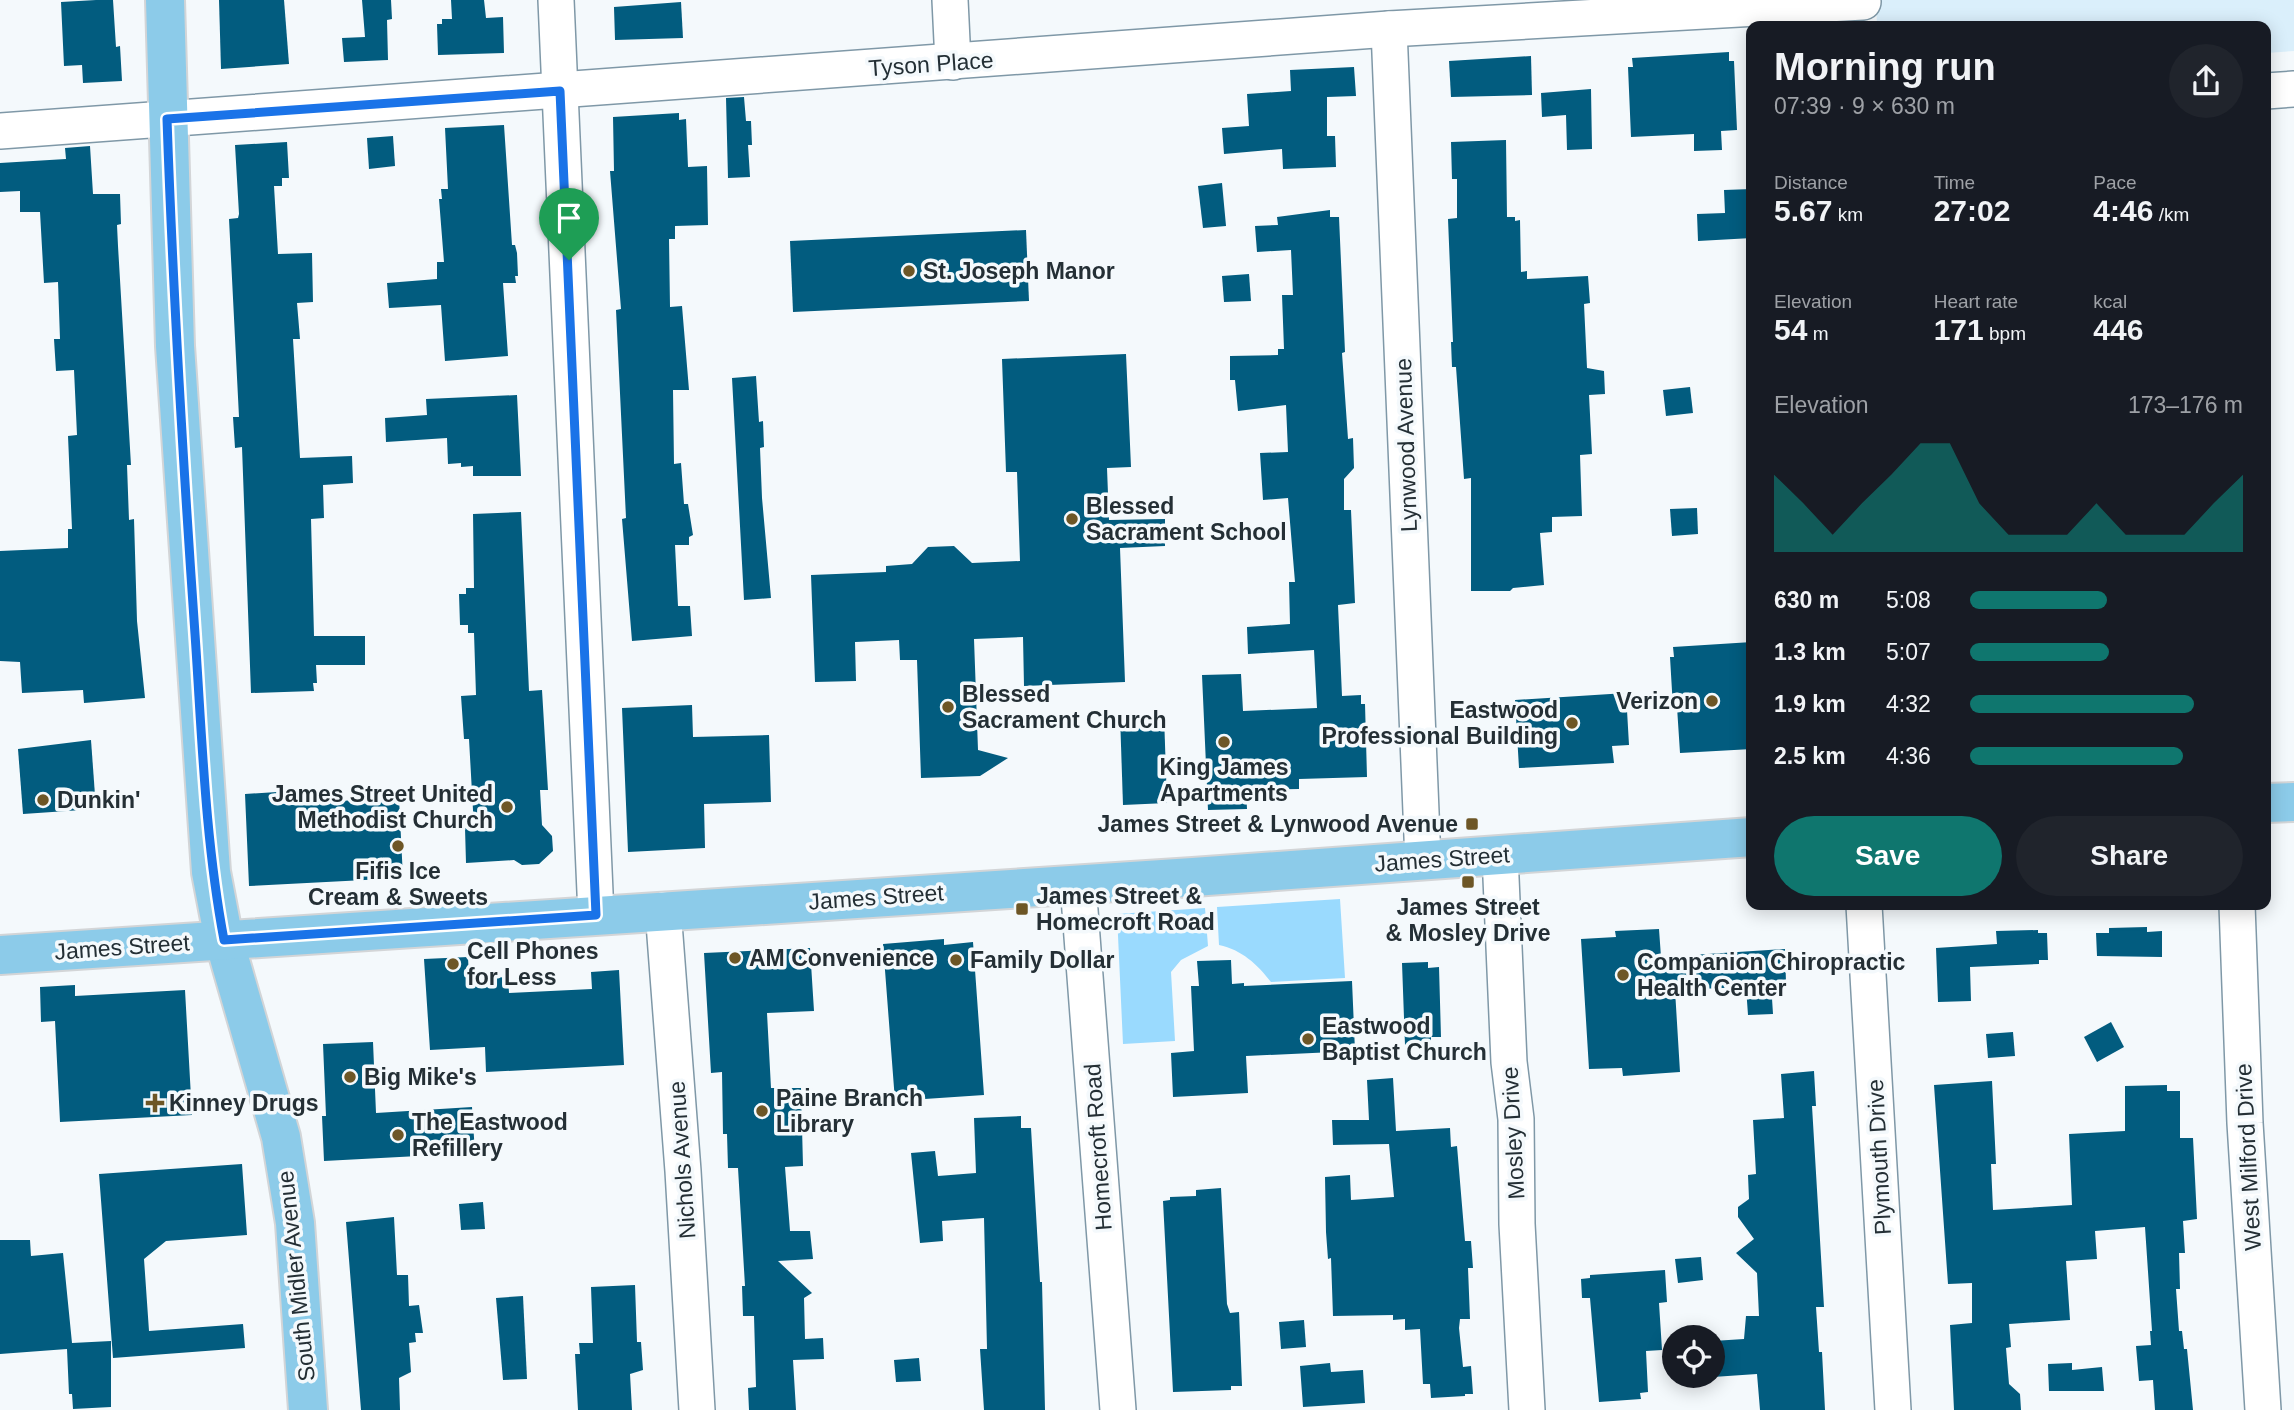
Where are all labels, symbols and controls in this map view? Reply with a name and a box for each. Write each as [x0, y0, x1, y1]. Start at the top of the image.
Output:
button: share [2169, 44, 2243, 118]
text: Morning run [1774, 46, 1996, 88]
street label: Tyson Place [868, 47, 994, 81]
text: 07:39 · 9 × 630 m [1774, 93, 1955, 119]
text: Distance [1774, 172, 1848, 193]
text: Time [1934, 172, 1975, 193]
text: Pace [2093, 172, 2137, 193]
pin [539, 188, 599, 260]
text: 5.67 [1774, 194, 1832, 227]
text: 27:02 [1934, 194, 2010, 227]
text: 4:46 [2093, 194, 2153, 227]
icon: arrive [550, 199, 588, 237]
text: km [1832, 204, 1863, 225]
text: /km [2153, 204, 2189, 225]
place label: St. Joseph Manor [923, 258, 1115, 284]
marker: St. Joseph Manor [901, 263, 917, 279]
text: Elevation [1774, 291, 1852, 312]
text: Heart rate [1934, 291, 2018, 312]
text: kcal [2093, 291, 2127, 312]
text: 54 [1774, 313, 1807, 346]
text: 171 [1934, 313, 1984, 346]
text: 446 [2093, 313, 2143, 346]
text: m [1807, 323, 1828, 344]
text: bpm [1984, 323, 2026, 344]
street label: Lynwood Avenue [1390, 358, 1422, 532]
text: Elevation [1774, 392, 1869, 418]
text: 173–176 m [2128, 392, 2243, 418]
place label: Blessed Sacrament School [1086, 493, 1287, 545]
marker: Blessed Sacrament School [1064, 511, 1080, 527]
text: 630 m [1774, 587, 1839, 613]
text: 5:08 [1886, 587, 1931, 613]
text: 1.3 km [1774, 639, 1846, 665]
text: 5:07 [1886, 639, 1931, 665]
place label: Blessed Sacrament Church [962, 681, 1167, 733]
place label: Verizon [1616, 688, 1698, 714]
text: 1.9 km [1774, 691, 1846, 717]
text: 4:32 [1886, 691, 1931, 717]
marker: Verizon [1704, 693, 1720, 709]
place label: Eastwood Professional Building [1322, 697, 1558, 749]
marker: Blessed Sacrament Church [940, 699, 956, 715]
marker: Eastwood Professional Building [1564, 715, 1580, 731]
marker: King James Apartments [1216, 734, 1232, 750]
text: 2.5 km [1774, 743, 1846, 769]
text: 4:36 [1886, 743, 1931, 769]
place label: King James Apartments [1159, 754, 1289, 806]
place label: James Street United Methodist Church [272, 781, 493, 833]
place label: Dunkin' [57, 787, 140, 813]
marker: Dunkin' [35, 792, 51, 808]
marker: James Street United Methodist Church [499, 799, 515, 815]
place label: James Street & Lynwood Avenue [1098, 811, 1458, 837]
marker: James Street & Lynwood Avenue [1464, 816, 1480, 832]
button: Save [1774, 816, 2002, 896]
button: Share [2016, 816, 2243, 896]
marker: Fifis Ice Cream & Sweets [390, 838, 406, 854]
street label: James Street [1374, 841, 1511, 877]
place label: Fifis Ice Cream & Sweets [308, 858, 488, 910]
marker: James Street & Mosley Drive [1460, 874, 1476, 890]
street label: James Street [808, 879, 945, 915]
place label: James Street & Homecroft Road [1036, 883, 1215, 935]
place label: James Street & Mosley Drive [1386, 894, 1550, 946]
marker: James Street & Homecroft Road [1014, 901, 1030, 917]
street label: James Street [54, 929, 191, 965]
place label: Cell Phones for Less [467, 938, 599, 990]
place label: AM Convenience [749, 945, 934, 971]
place label: Family Dollar [970, 947, 1114, 973]
place label: Companion Chiropractic Health Center [1637, 949, 1906, 1001]
marker: AM Convenience [727, 950, 743, 966]
marker: Family Dollar [948, 952, 964, 968]
marker: Cell Phones for Less [445, 956, 461, 972]
marker: Companion Chiropractic Health Center [1615, 967, 1631, 983]
place label: Eastwood Baptist Church [1322, 1013, 1487, 1065]
marker: Eastwood Baptist Church [1300, 1031, 1316, 1047]
street label: Homecroft Road [1079, 1063, 1117, 1231]
street label: West Milford Drive [2230, 1063, 2266, 1251]
place label: Big Mike's [364, 1064, 477, 1090]
street label: Mosley Drive [1497, 1066, 1529, 1200]
marker: Big Mike's [342, 1069, 358, 1085]
street label: Plymouth Drive [1862, 1078, 1896, 1236]
street label: Nichols Avenue [664, 1080, 700, 1240]
place label: Paine Branch Library [776, 1085, 923, 1137]
place label: Kinney Drugs [169, 1090, 319, 1116]
marker: Kinney Drugs [147, 1095, 163, 1111]
marker: Paine Branch Library [754, 1103, 770, 1119]
place label: The Eastwood Refillery [412, 1109, 568, 1161]
marker: The Eastwood Refillery [390, 1127, 406, 1143]
street label: South Midler Avenue [272, 1169, 320, 1383]
map controls [1662, 1325, 1725, 1388]
button: locate [1662, 1325, 1725, 1388]

